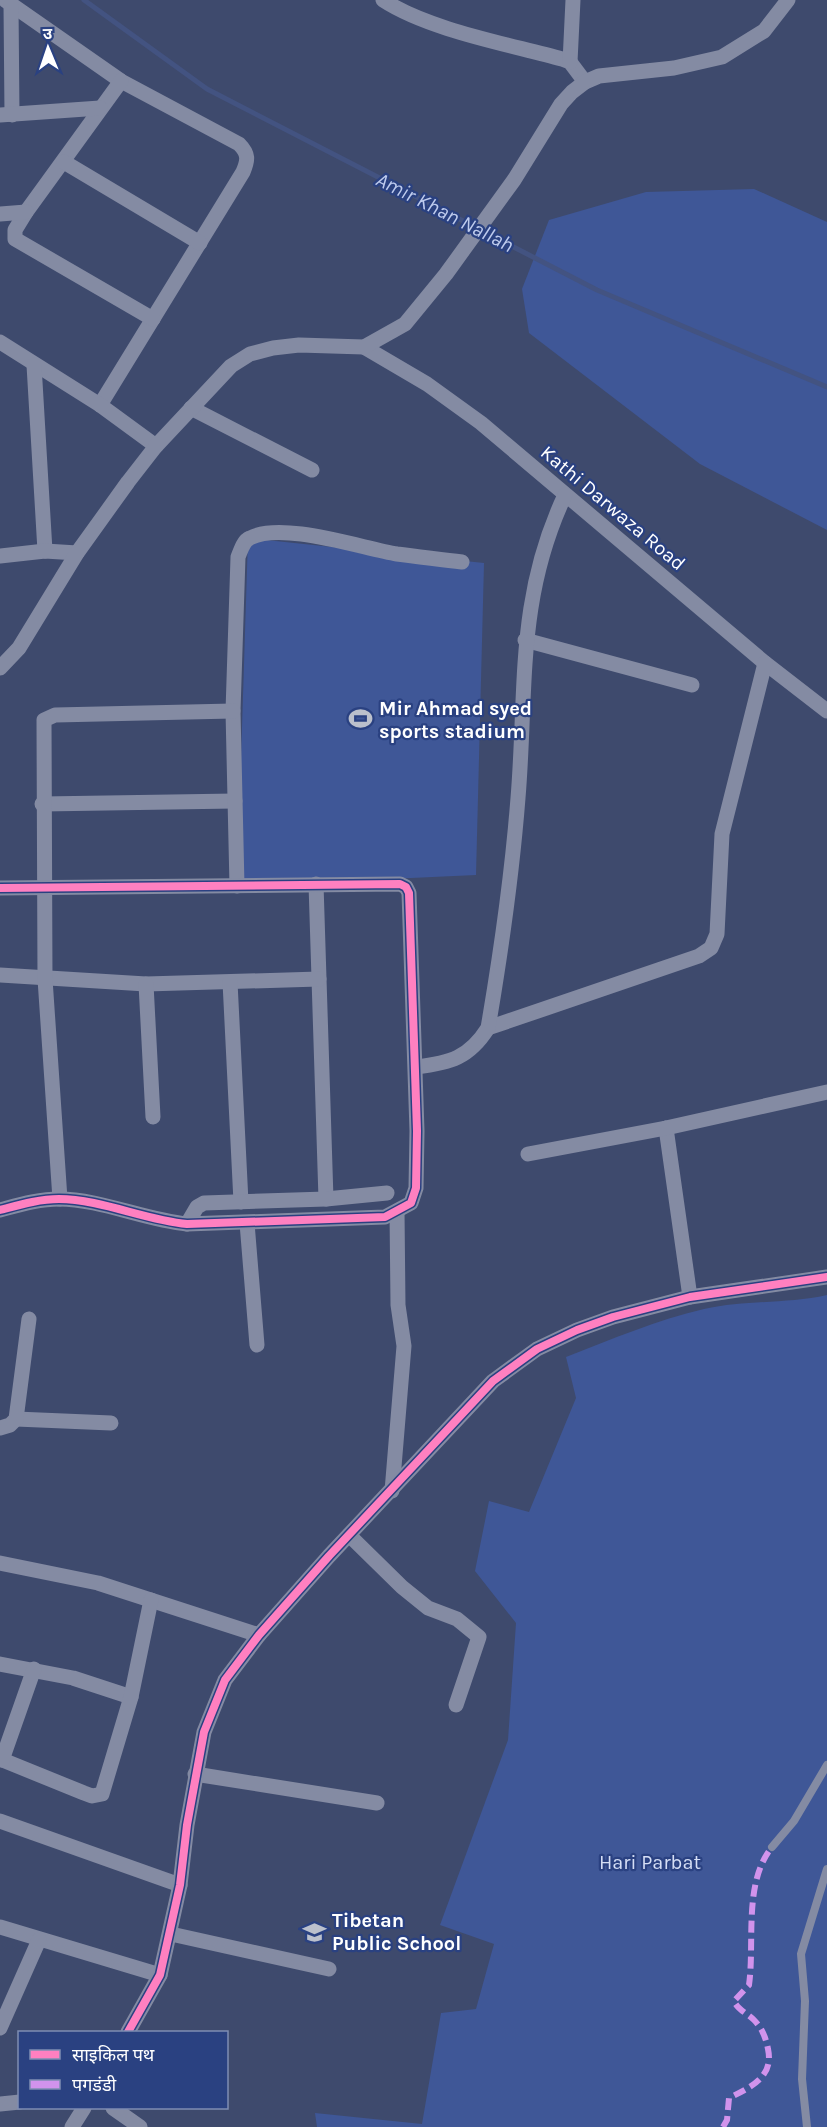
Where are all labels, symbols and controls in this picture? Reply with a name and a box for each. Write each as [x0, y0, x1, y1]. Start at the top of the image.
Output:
north arrow [18, 18, 78, 78]
text: उ [42, 24, 53, 43]
water label: Amir Khan Nallah [372, 167, 518, 257]
street label: Kathi Darwaza Road [536, 441, 690, 575]
place label: Mir Ahmad syed sports stadium [379, 697, 532, 743]
sports icon: Mir Ahmad syed sports stadium [348, 706, 374, 732]
park label: Hari Parbat [599, 1851, 701, 1874]
place label: Tibetan Public School [332, 1909, 461, 1955]
school or university icon: Tibetan Public School [301, 1919, 327, 1945]
legend [18, 2031, 228, 2109]
text: साइकिल पथ [72, 2044, 155, 2066]
text: पगडंडी [72, 2074, 117, 2096]

